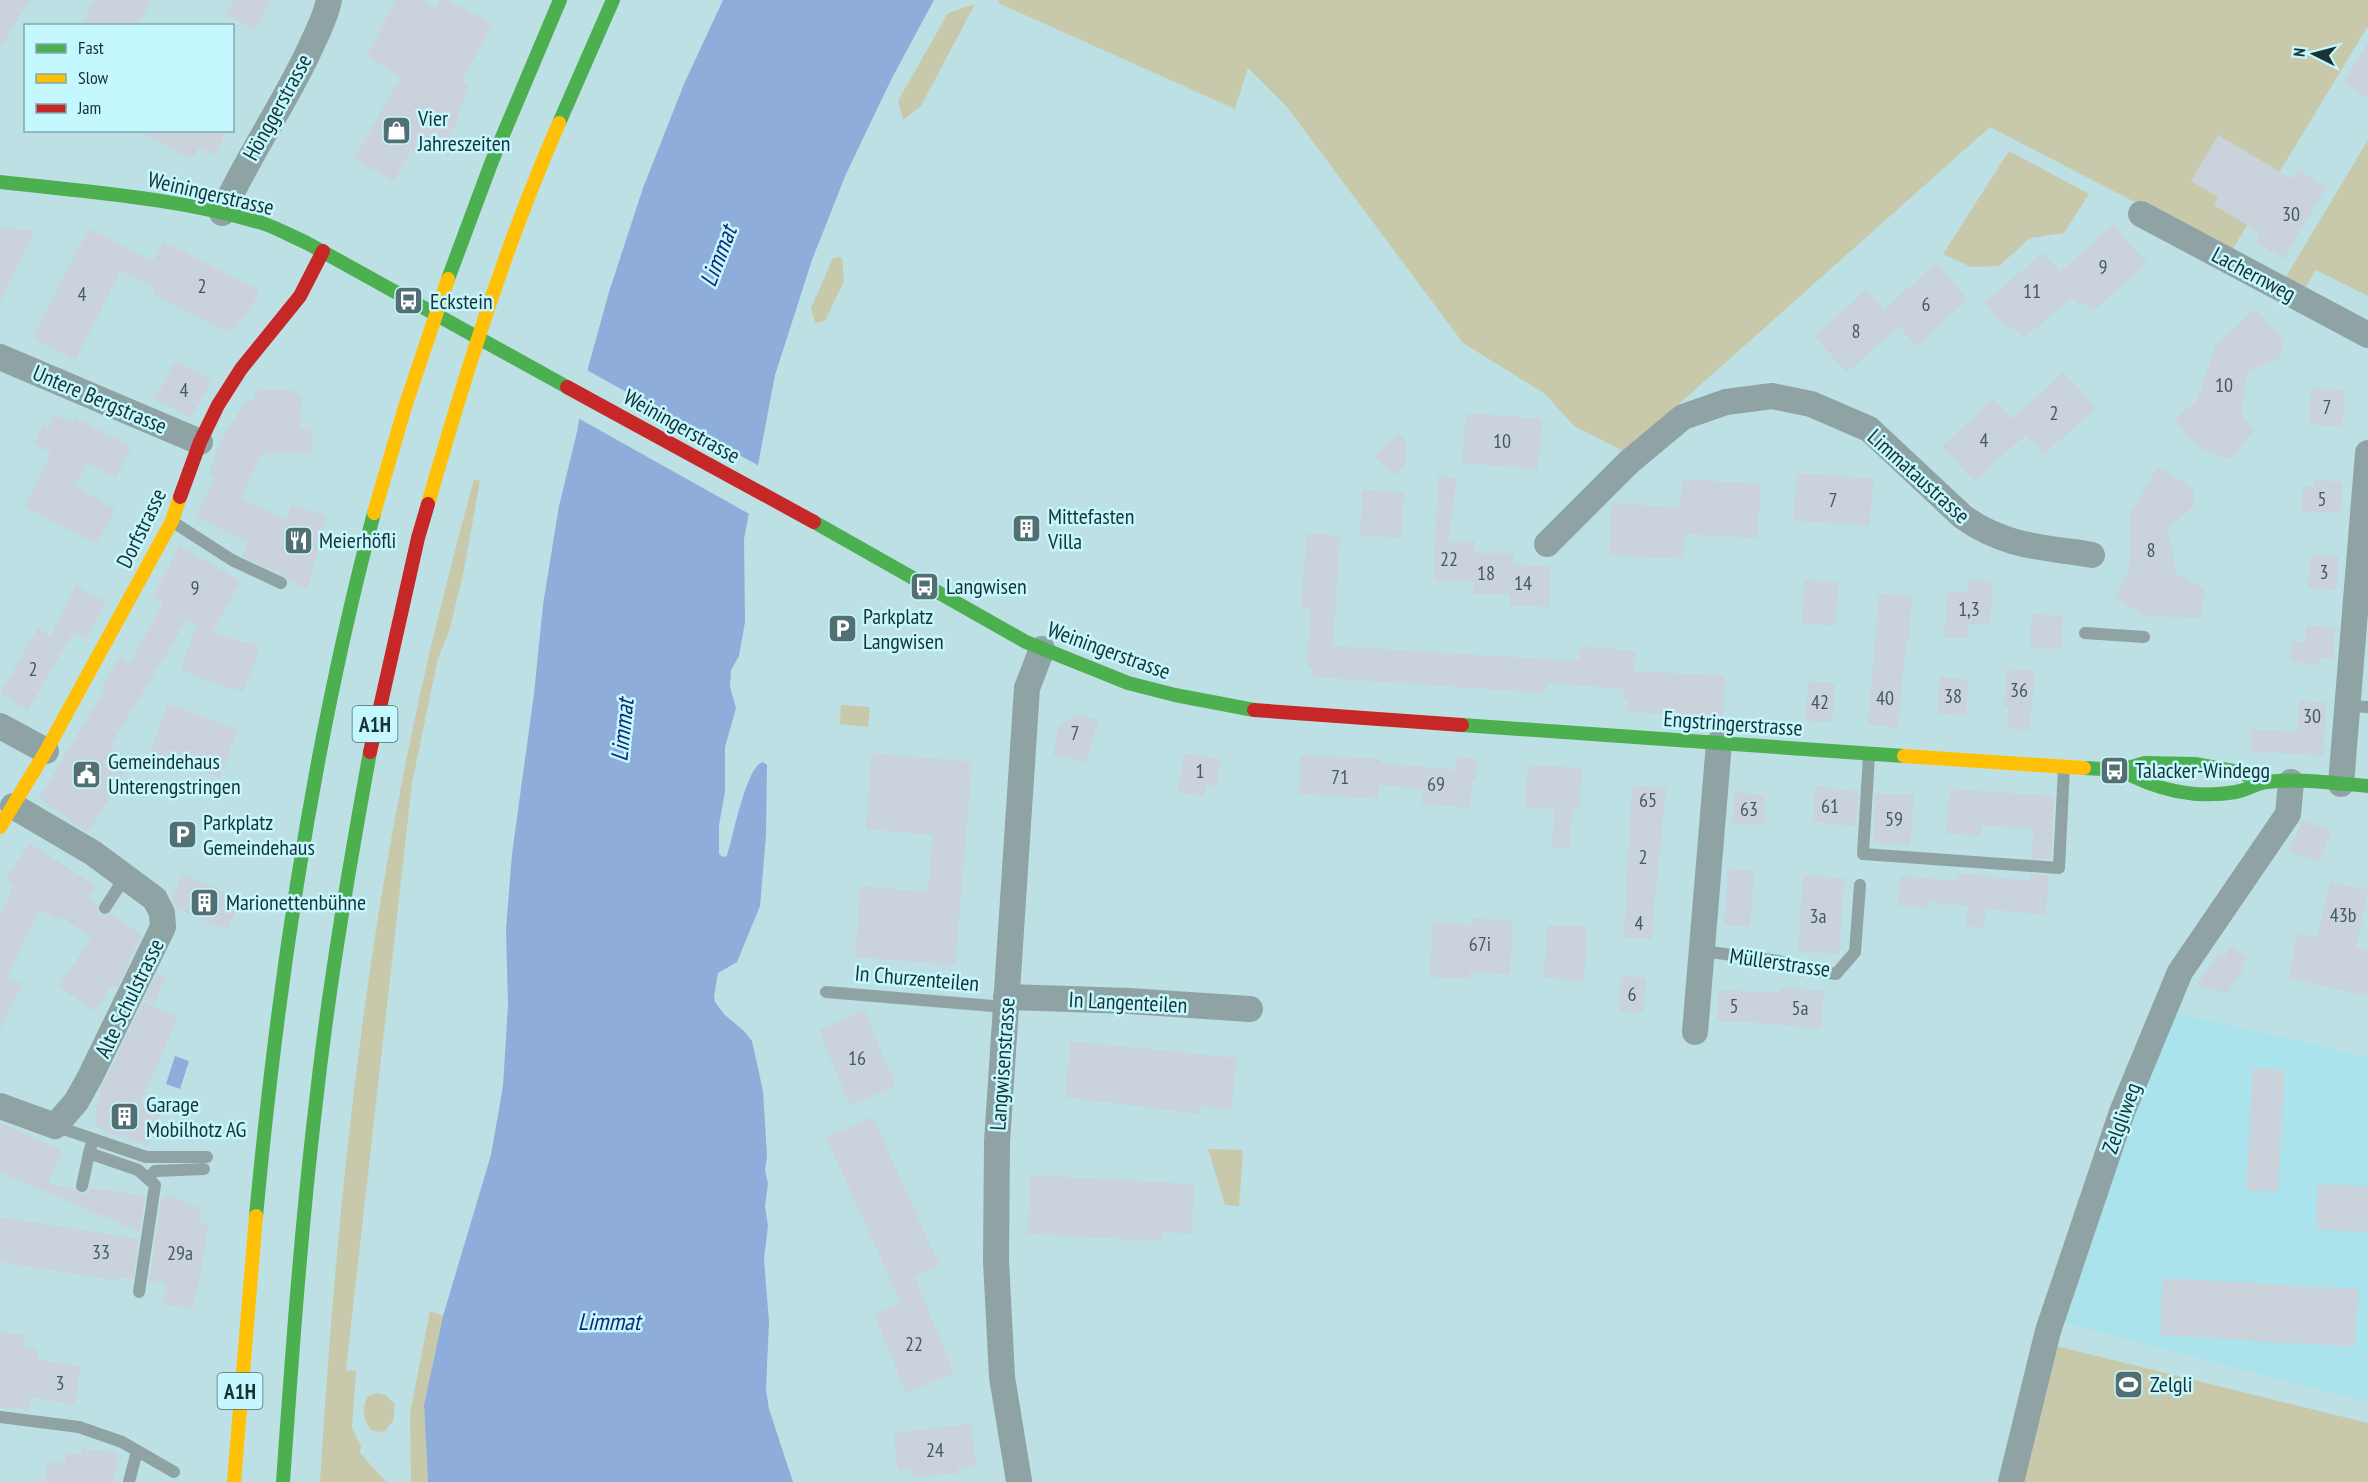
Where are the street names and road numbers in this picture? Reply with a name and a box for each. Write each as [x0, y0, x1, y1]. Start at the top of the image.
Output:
street label: Hönggerstrasse [236, 49, 318, 165]
street label: Weiningerstrasse [145, 165, 277, 221]
street label: Lachernweg [2207, 240, 2301, 308]
street label: Untere Bergstrasse [29, 358, 171, 440]
street label: Weiningerstrasse [619, 383, 745, 469]
street label: Limmataustrasse [1862, 423, 1976, 529]
street label: Dorfstrasse [110, 484, 172, 572]
street label: Weiningerstrasse [1044, 615, 1174, 685]
street label: Engstringerstrasse [1662, 704, 1804, 742]
road number: A1H [352, 706, 398, 742]
street label: Alte Schulstrasse [88, 934, 170, 1062]
street label: Müllerstrasse [1728, 941, 1832, 983]
street label: In Churzenteilen [854, 959, 980, 997]
street label: In Langenteilen [1068, 985, 1188, 1019]
street label: Langwisenstrasse [983, 997, 1021, 1131]
street label: Zelgliweg [2095, 1079, 2147, 1157]
road number: A1H [218, 1373, 262, 1409]

